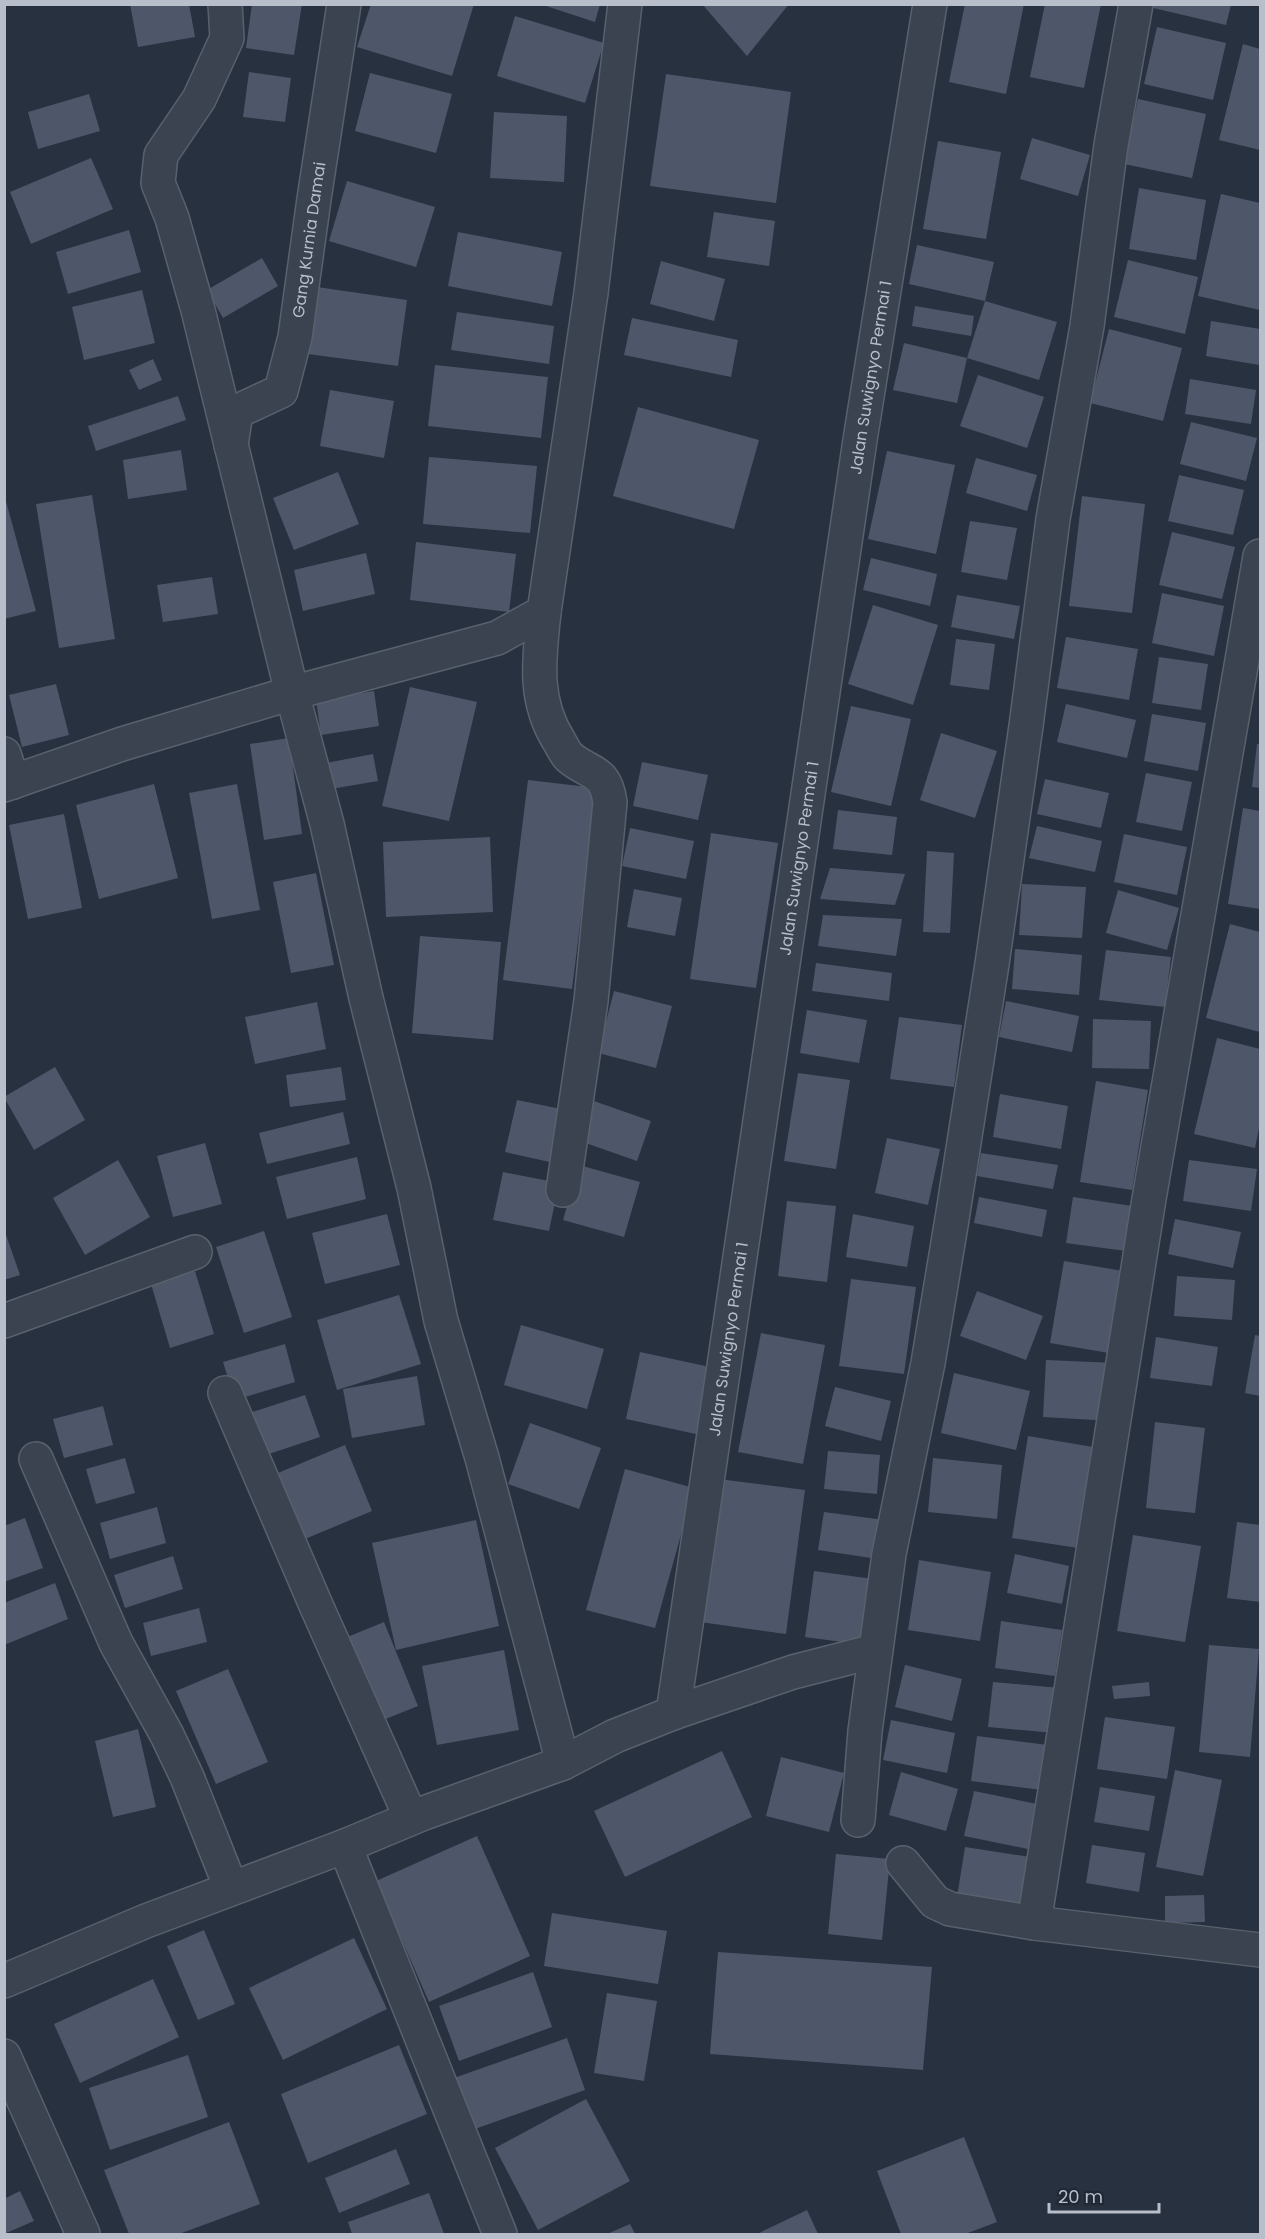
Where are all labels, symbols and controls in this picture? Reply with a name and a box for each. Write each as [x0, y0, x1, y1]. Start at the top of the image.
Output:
street label: Gang Kurnia Damai [287, 160, 332, 319]
street label: Jalan Suwignyo Permai 1 [844, 279, 897, 476]
street label: Jalan Suwignyo Permai 1 [773, 760, 825, 957]
street label: Jalan Suwignyo Permai 1 [703, 1241, 754, 1438]
scale bar [1049, 2176, 1158, 2214]
text: 20 m [1058, 2184, 1103, 2209]

